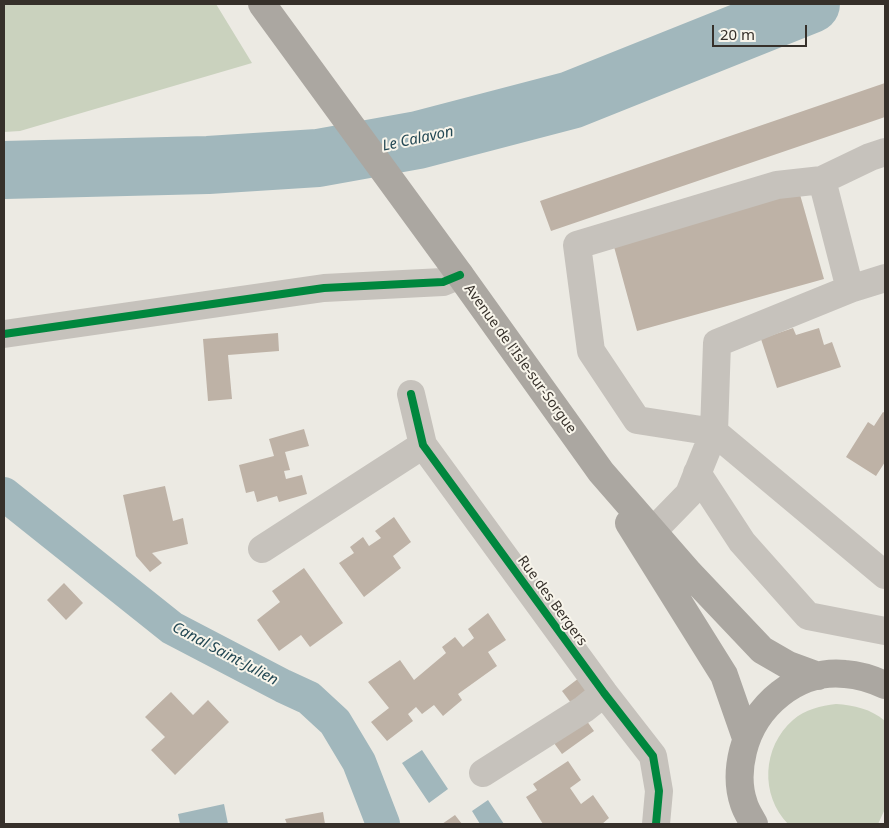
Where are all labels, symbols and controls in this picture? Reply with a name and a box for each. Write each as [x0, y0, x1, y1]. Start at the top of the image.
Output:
scale bar [714, 15, 809, 47]
text: 20 m [720, 24, 755, 44]
water label: Le Calavon [381, 123, 455, 155]
street label: Avenue de l'Isle-sur-Sorgue [460, 281, 580, 437]
street label: Rue des Bergers [514, 553, 590, 649]
water label: Canal Saint-Julien [169, 619, 281, 689]

